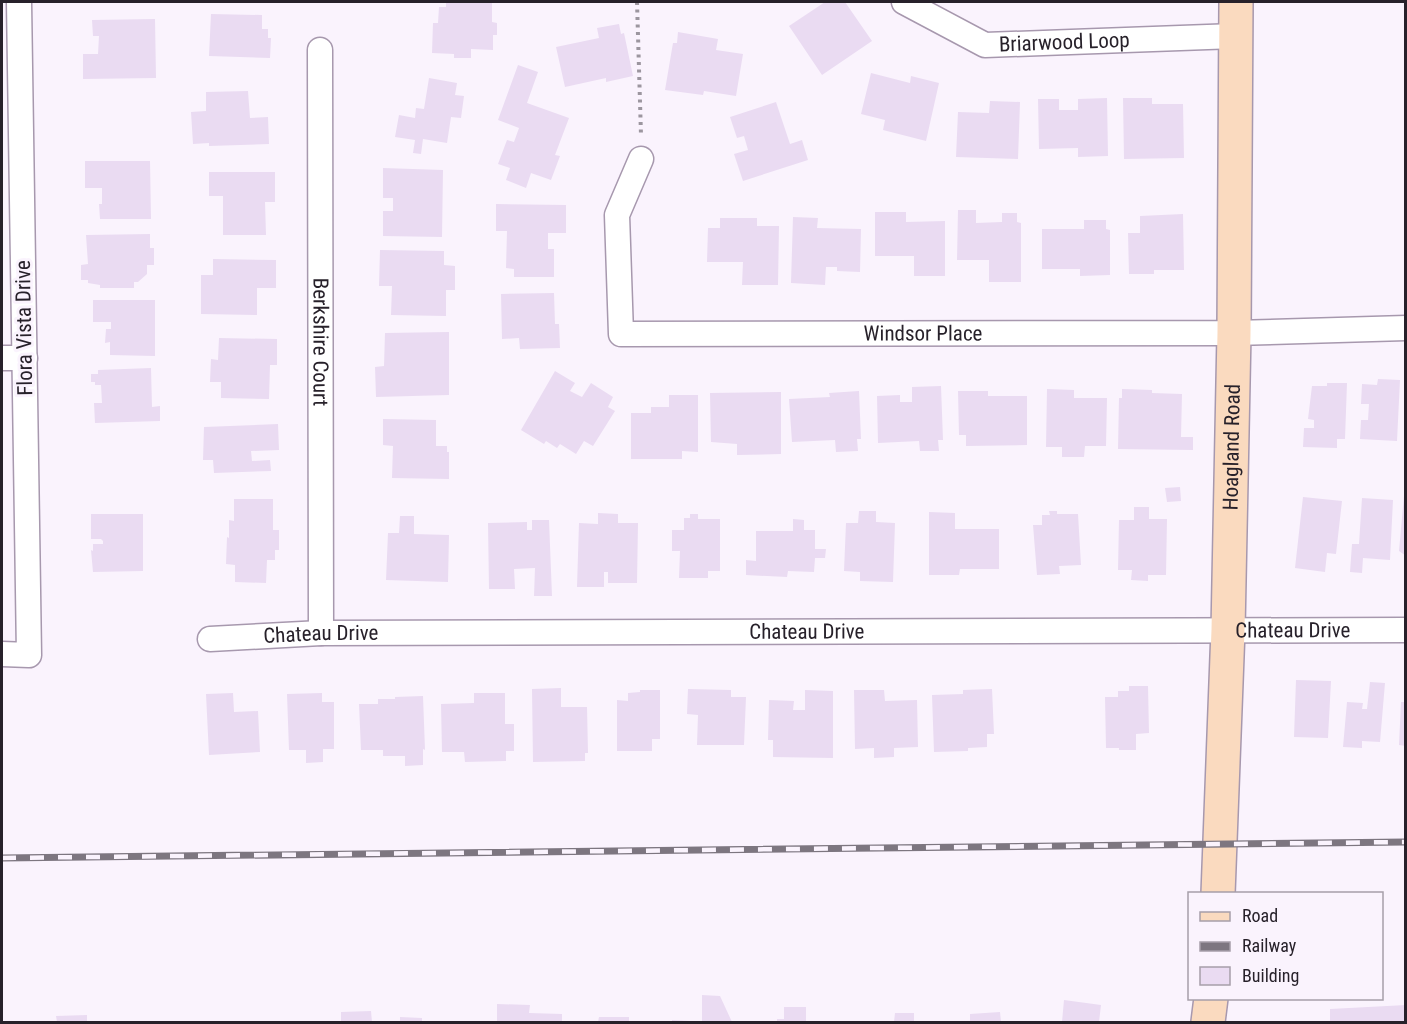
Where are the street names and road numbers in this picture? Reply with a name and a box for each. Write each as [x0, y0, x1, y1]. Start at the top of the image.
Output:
street label: Briarwood Loop [998, 28, 1130, 56]
street label: Flora Vista Drive [11, 260, 37, 396]
street label: Berkshire Court [308, 278, 333, 406]
street label: Windsor Place [864, 321, 983, 346]
street label: Hoagland Road [1218, 384, 1245, 511]
street label: Chateau Drive [1235, 618, 1351, 642]
street label: Chateau Drive [749, 619, 865, 644]
street label: Chateau Drive [263, 621, 379, 648]

